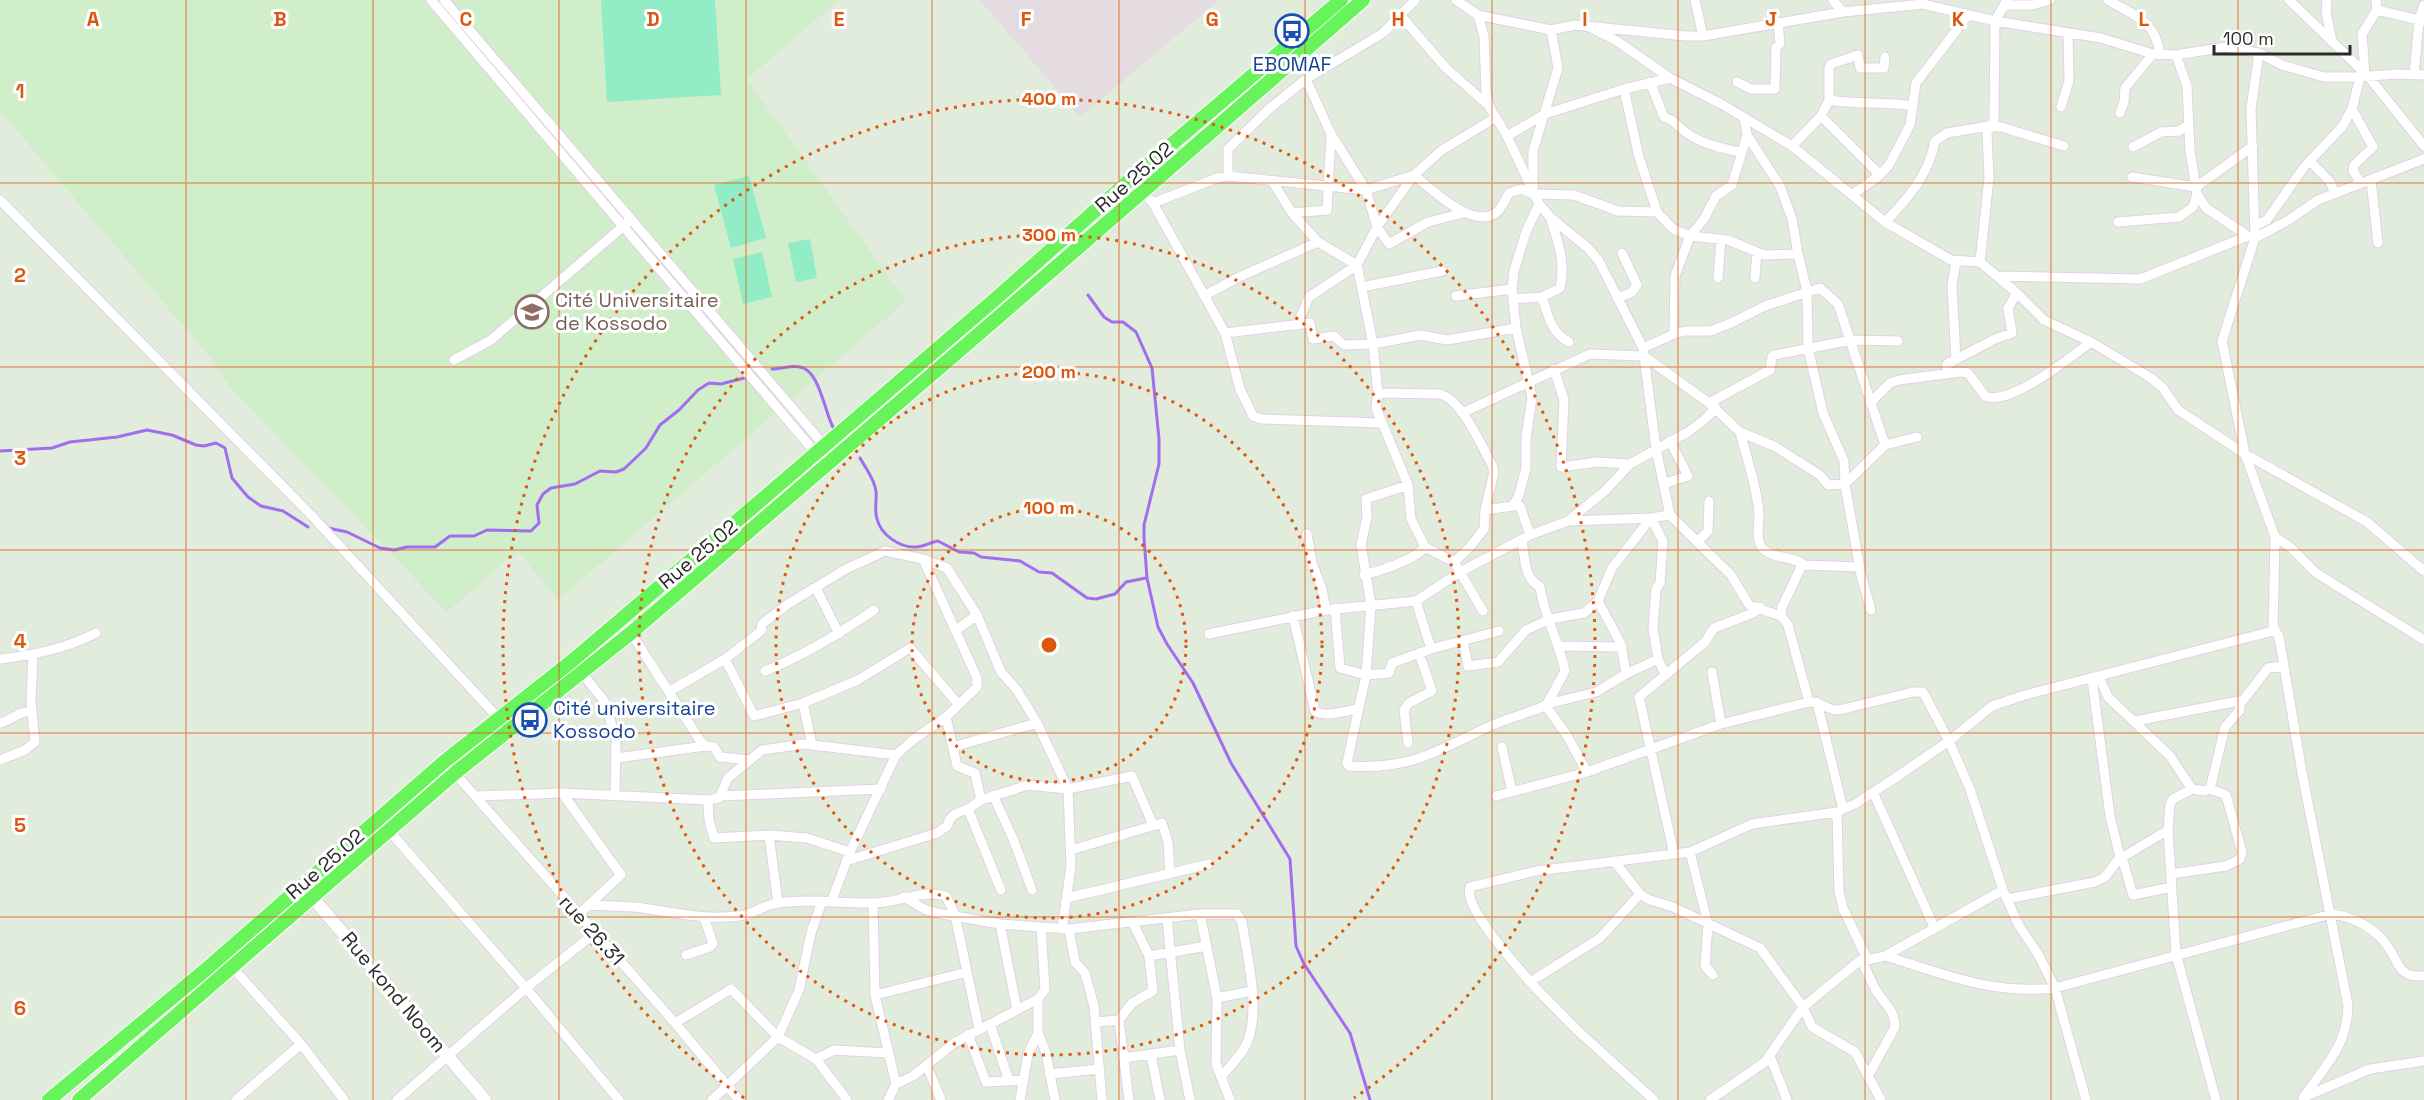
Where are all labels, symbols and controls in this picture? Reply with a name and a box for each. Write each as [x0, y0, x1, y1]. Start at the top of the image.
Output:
text: A [87, 6, 100, 32]
text: B [273, 6, 287, 32]
text: C [460, 6, 473, 32]
text: D [646, 6, 660, 32]
text: E [833, 6, 845, 32]
text: F [1021, 6, 1032, 32]
text: G [1205, 6, 1219, 32]
text: H [1391, 6, 1405, 32]
text: I [1582, 6, 1588, 32]
text: J [1765, 6, 1777, 32]
text: K [1952, 6, 1965, 32]
text: L [2139, 6, 2150, 32]
bus stop icon: EBOMAF [1274, 13, 1310, 49]
scale bar [2214, 18, 2350, 56]
text: 100 m [2223, 27, 2274, 50]
place label: EBOMAF [1253, 51, 1331, 77]
text: 1 [15, 78, 25, 104]
text: 400 m [1022, 87, 1076, 110]
street label: Rue 25.02 [1089, 136, 1179, 218]
text: 300 m [1022, 223, 1076, 246]
text: 2 [14, 262, 26, 288]
place label: Cité Universitaire de Kossodo [555, 287, 719, 336]
school or university icon: Cité Universitaire de Kossodo [514, 294, 550, 330]
text: 200 m [1022, 360, 1076, 383]
text: 3 [14, 445, 26, 471]
text: 100 m [1023, 496, 1075, 519]
street label: Rue 25.02 [653, 513, 743, 595]
text: 4 [14, 628, 27, 654]
centre of rings [1039, 635, 1059, 655]
place label: Cité universitaire Kossodo [553, 695, 716, 744]
bus stop icon: Cité universitaire Kossodo [512, 702, 548, 738]
text: 5 [14, 812, 26, 838]
street label: Rue 25.02 [280, 823, 370, 905]
street label: rue 26.31 [553, 889, 631, 971]
street label: Rue kond Noom [336, 926, 452, 1058]
text: 6 [14, 995, 26, 1021]

